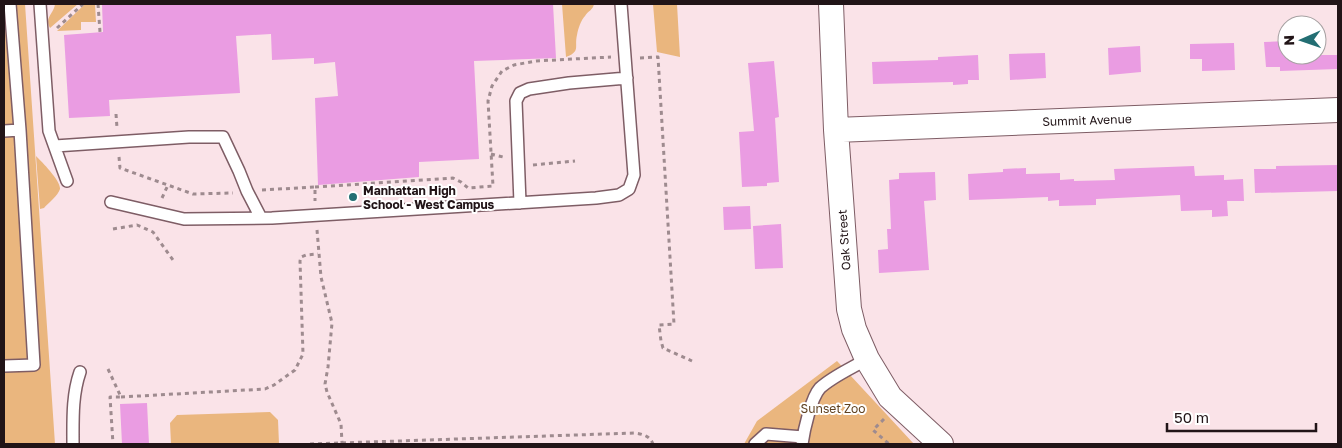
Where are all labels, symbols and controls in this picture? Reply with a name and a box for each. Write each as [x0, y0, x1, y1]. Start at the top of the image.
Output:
north arrow [1277, 15, 1327, 65]
text: N [1280, 35, 1297, 46]
street label: Summit Avenue [1042, 111, 1132, 129]
place label: Manhattan High School - West Campus [363, 183, 495, 212]
marker: Manhattan High School - West Campus [347, 191, 359, 203]
street label: Oak Street [834, 209, 854, 271]
scale bar [1167, 400, 1316, 432]
park label: Sunset Zoo [801, 401, 865, 416]
text: 50 m [1174, 408, 1209, 426]

